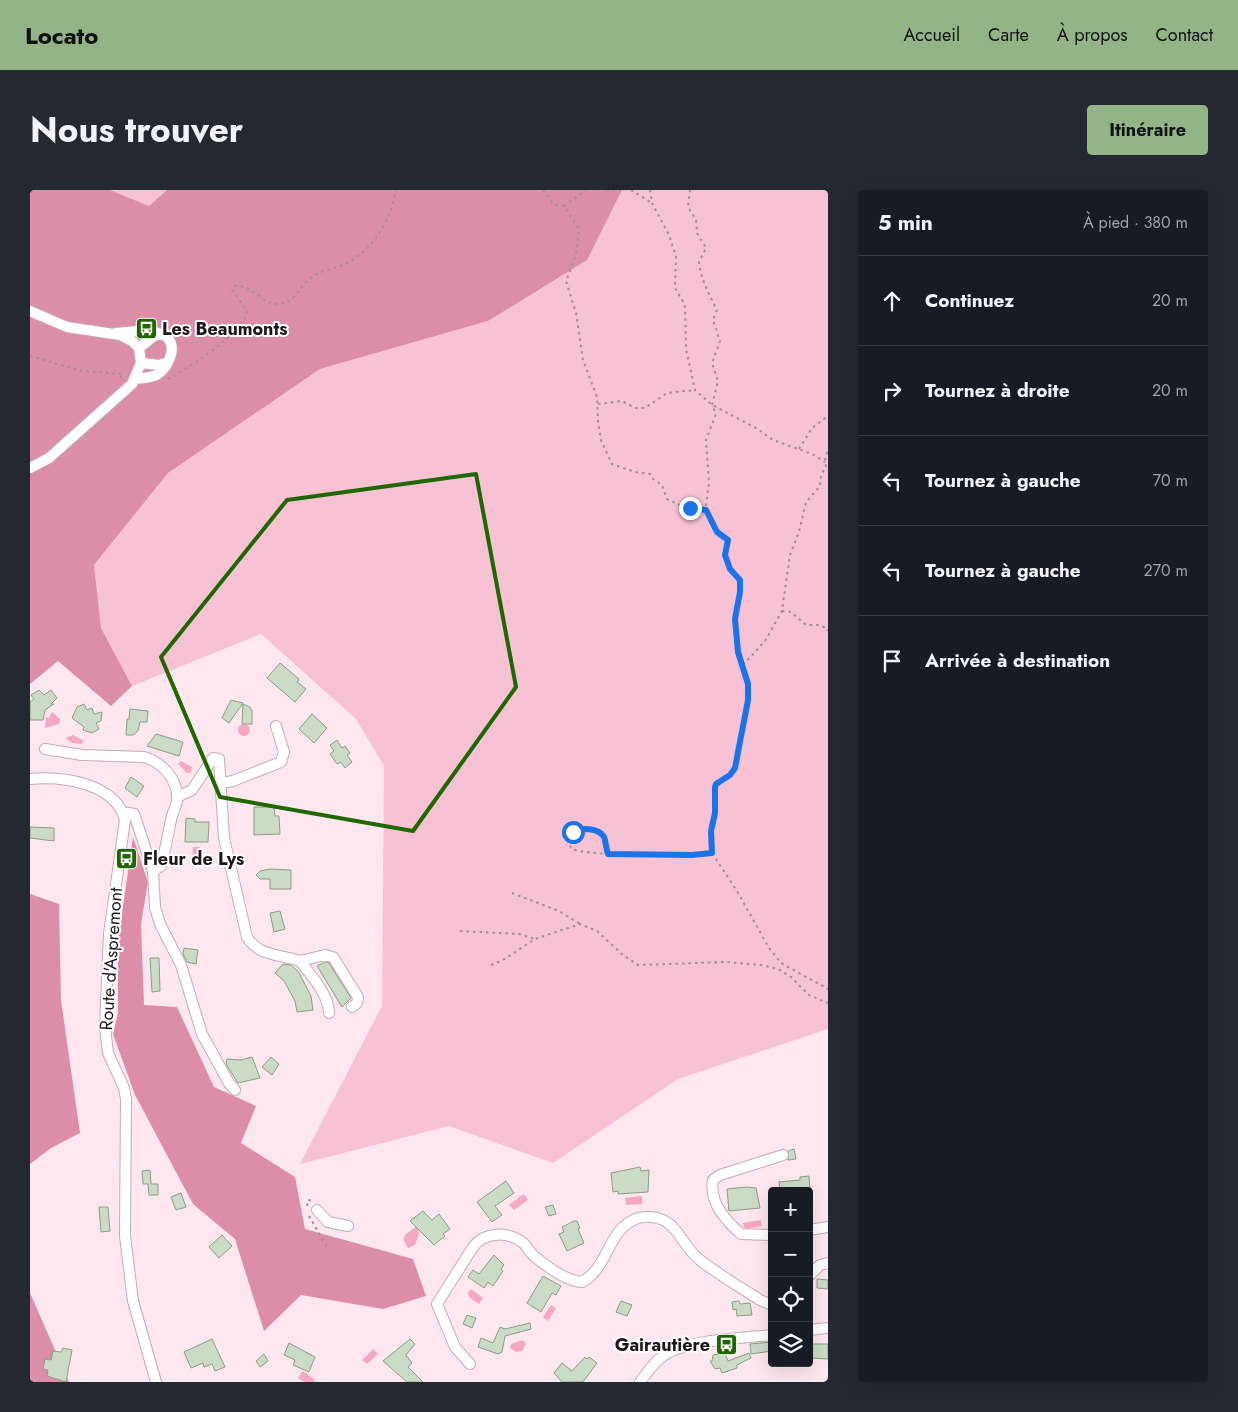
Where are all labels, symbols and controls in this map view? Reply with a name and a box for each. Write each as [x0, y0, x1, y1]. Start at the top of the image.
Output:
text: Locato [25, 18, 98, 53]
text: Accueil [903, 22, 960, 48]
text: Carte [988, 22, 1029, 48]
text: À propos [1057, 22, 1127, 48]
text: Contact [1155, 22, 1213, 48]
text: Nous trouver [30, 105, 243, 155]
button: Itinéraire [1087, 105, 1208, 155]
text: 5 min [878, 208, 933, 238]
text: À pied · 380 m [1083, 211, 1188, 234]
icon: ahead [878, 287, 906, 315]
text: Continuez [925, 287, 1014, 314]
text: 20 m [1152, 289, 1188, 312]
place label: Les Beaumonts [162, 316, 287, 342]
bus stop icon: Les Beaumonts [134, 317, 158, 341]
icon: right [878, 377, 906, 405]
text: Tournez à droite [925, 377, 1070, 404]
text: 20 m [1152, 379, 1188, 402]
icon: left [878, 467, 906, 495]
text: Tournez à gauche [925, 467, 1081, 494]
text: 70 m [1153, 469, 1188, 492]
route end [679, 497, 702, 520]
icon: left [878, 557, 906, 585]
text: Tournez à gauche [925, 557, 1081, 584]
text: 270 m [1144, 559, 1188, 582]
icon: arrive [878, 647, 906, 675]
text: Arrivée à destination [925, 647, 1110, 674]
route start [562, 821, 585, 844]
place label: Fleur de Lys [143, 846, 244, 872]
bus stop icon: Fleur de Lys [115, 847, 139, 871]
street label: Route d'Aspremont [93, 886, 129, 1031]
map controls [768, 1187, 813, 1367]
button: + [768, 1187, 813, 1232]
button: − [768, 1232, 813, 1277]
button: locate [768, 1277, 813, 1322]
button: layers [768, 1322, 813, 1367]
place label: Gairautière [615, 1332, 710, 1358]
bus stop icon: Gairautière [714, 1333, 738, 1357]

